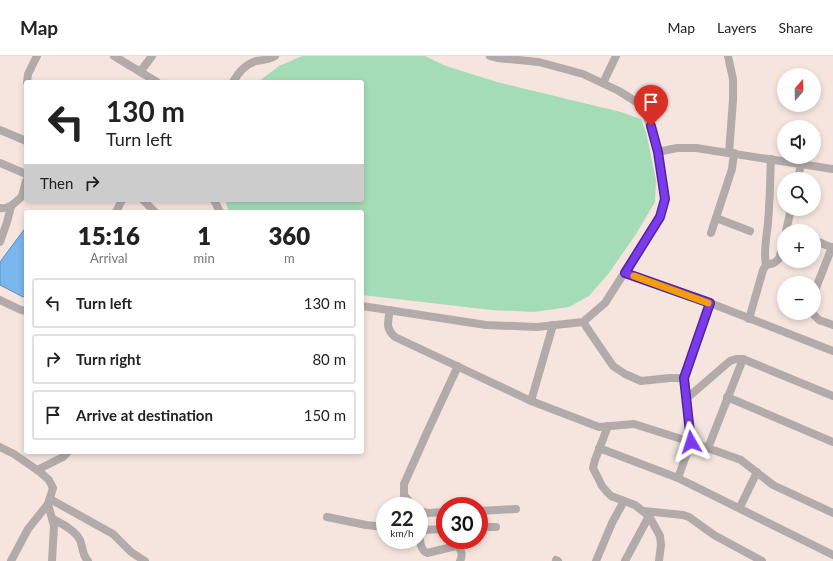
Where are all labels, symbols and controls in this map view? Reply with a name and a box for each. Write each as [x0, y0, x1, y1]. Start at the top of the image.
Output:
text: Map [20, 16, 58, 39]
text: Map [667, 19, 695, 36]
text: Layers [717, 19, 757, 36]
text: Share [779, 19, 813, 36]
north arrow [777, 68, 821, 112]
map controls [777, 68, 821, 320]
pin [634, 85, 668, 126]
icon: arrive [640, 91, 662, 113]
text: 130 m [106, 94, 185, 128]
icon: left [40, 96, 92, 148]
button: sound [777, 120, 821, 164]
text: Turn left [106, 128, 172, 150]
icon: right [81, 172, 103, 194]
button: search [777, 172, 821, 216]
text: Then [40, 174, 73, 192]
text: 15:16 [78, 221, 140, 250]
text: 1 [197, 221, 211, 250]
text: 360 [268, 221, 310, 250]
button: + [777, 224, 821, 268]
text: Arrival [90, 250, 128, 266]
text: min [194, 250, 215, 266]
text: m [284, 250, 295, 266]
button: − [777, 276, 821, 320]
icon: left [42, 292, 64, 314]
text: Turn left [76, 294, 132, 312]
text: 130 m [304, 294, 346, 312]
icon: right [42, 348, 64, 370]
text: Turn right [76, 350, 141, 368]
text: 80 m [312, 350, 346, 368]
icon: arrive [42, 404, 64, 426]
text: Arrive at destination [76, 406, 213, 424]
text: 150 m [304, 406, 346, 424]
position arrow [670, 421, 712, 463]
speed limit sign: 30 [436, 497, 488, 549]
text: 22 [390, 506, 414, 530]
text: km/h [390, 527, 414, 539]

